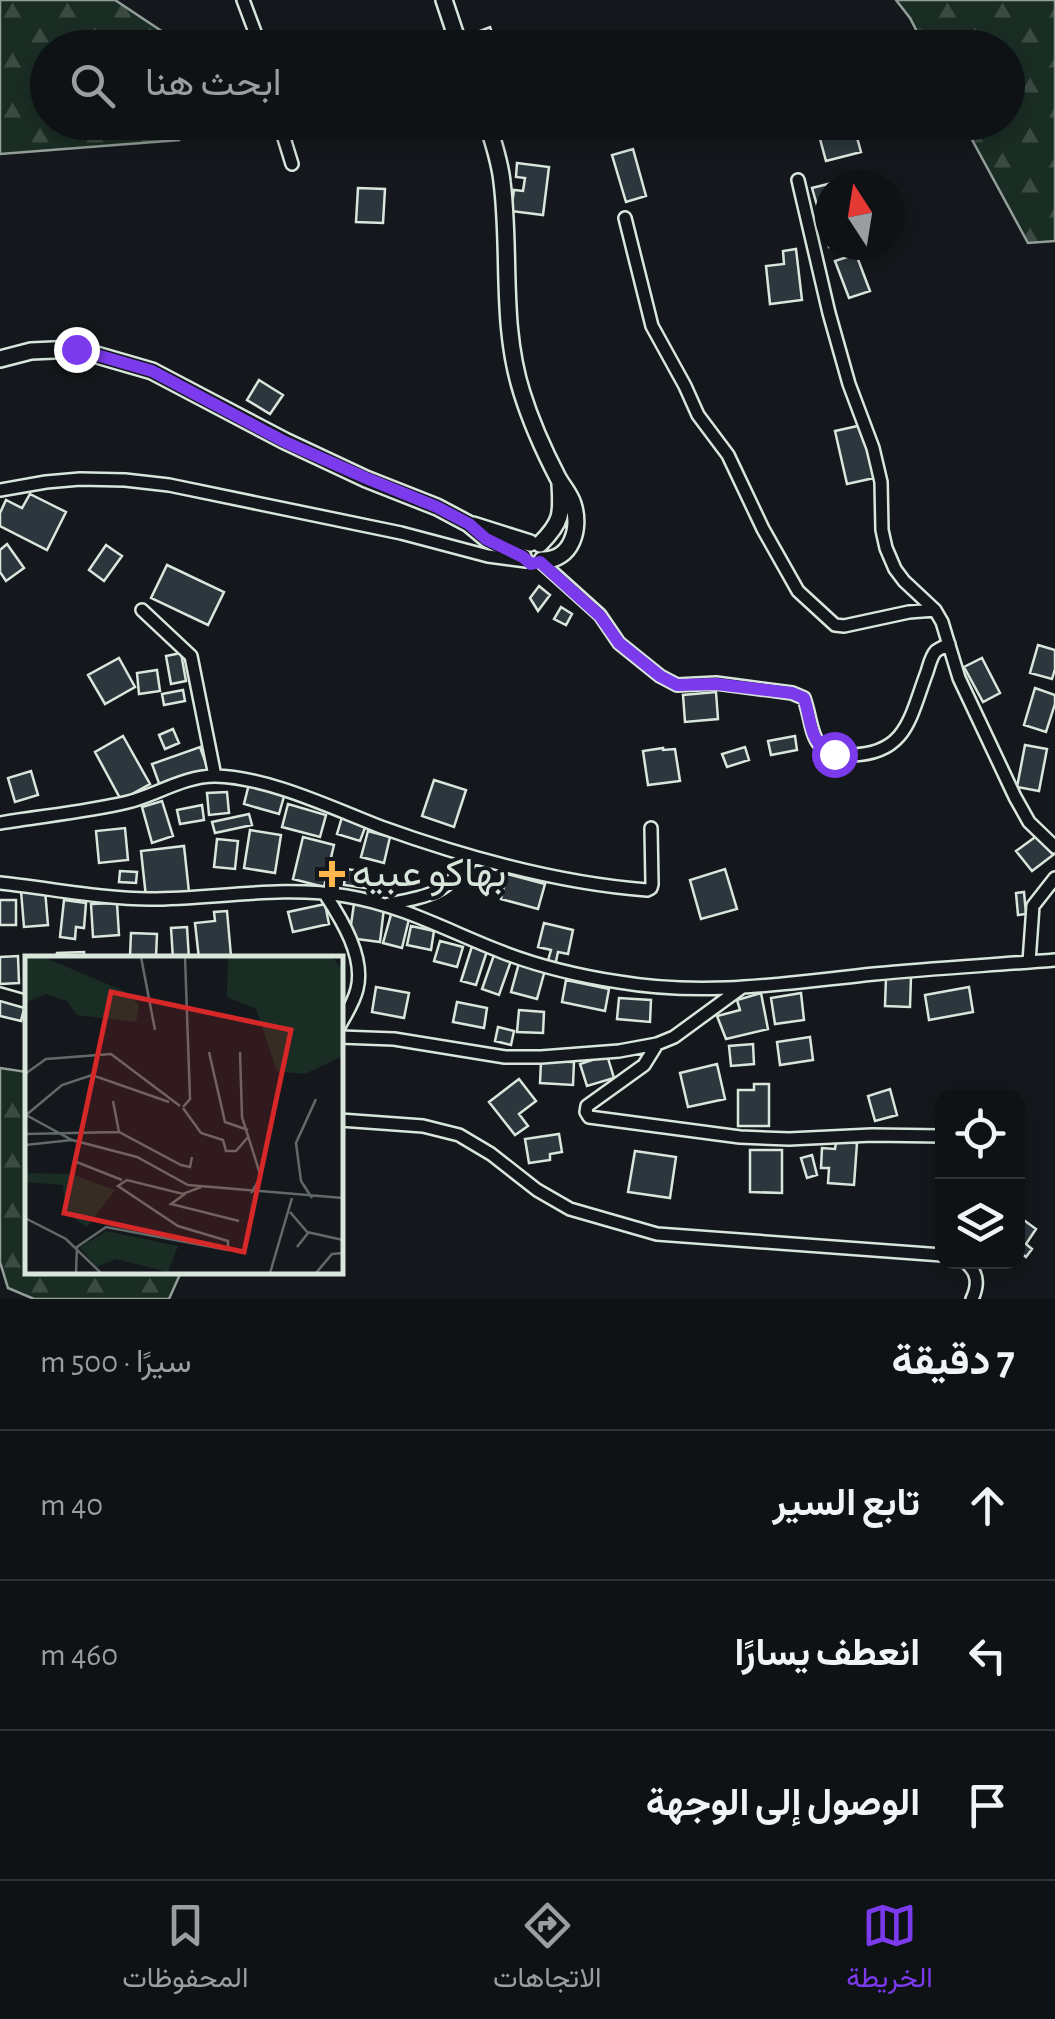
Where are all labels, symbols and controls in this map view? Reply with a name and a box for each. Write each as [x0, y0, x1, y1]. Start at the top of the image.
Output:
search box [30, 30, 1025, 140]
icon: search [65, 58, 120, 113]
text: ابحث هنا [145, 65, 282, 103]
north arrow [815, 170, 905, 260]
route end [54, 327, 100, 373]
route start [812, 732, 858, 778]
place label: بهاكو عبيه [352, 854, 506, 897]
marker: بهاكو عبيه [321, 863, 343, 885]
inset map [25, 956, 342, 1274]
map controls [935, 1089, 1025, 1269]
button: locate [935, 1089, 1025, 1179]
button: layers [935, 1179, 1025, 1269]
text: 7 دقيقة [891, 1340, 1015, 1382]
text: سيرًا · 500 m [40, 1346, 191, 1378]
icon: ahead [960, 1478, 1015, 1533]
text: تابع السير [773, 1485, 920, 1523]
text: 40 m [40, 1489, 103, 1521]
icon: left [960, 1628, 1015, 1683]
text: انعطف يسارًا [734, 1635, 920, 1673]
text: 460 m [40, 1639, 118, 1671]
icon: arrive [960, 1778, 1015, 1833]
text: الوصول إلى الوجهة [646, 1785, 920, 1823]
tab: المحفوظات [122, 1898, 248, 2002]
tab: الاتجاهات [493, 1898, 602, 2002]
tab: الخريطة [846, 1898, 933, 2002]

